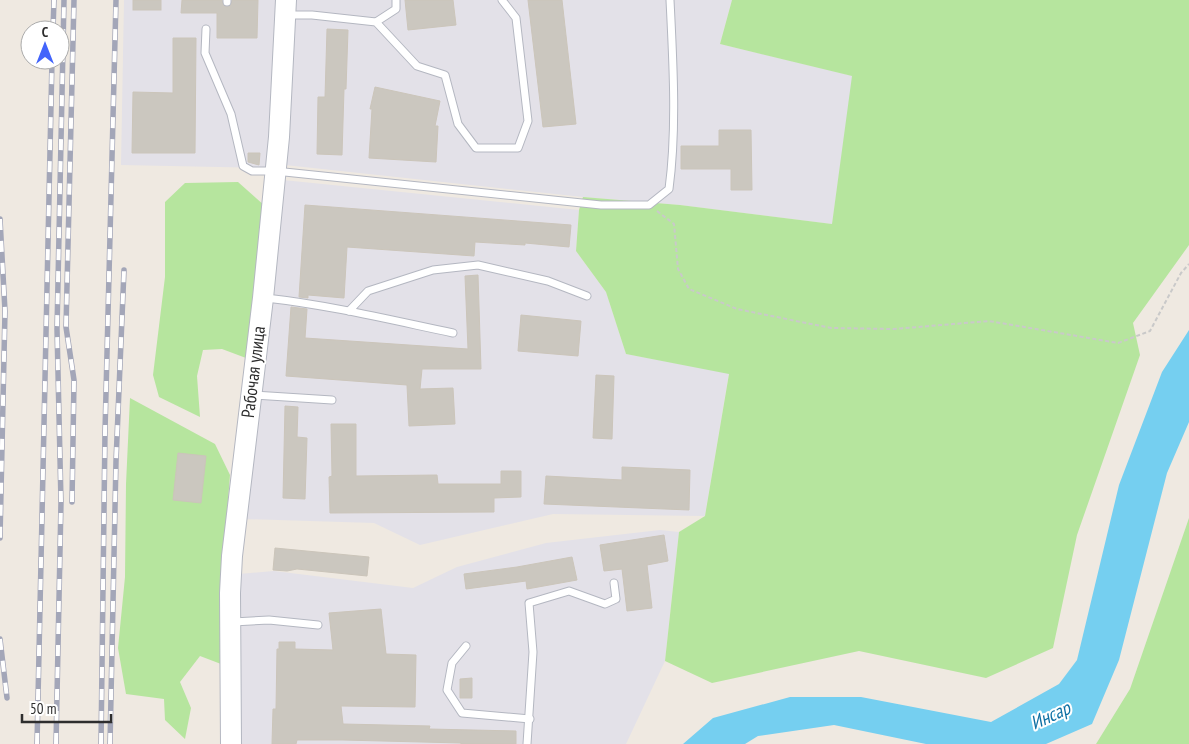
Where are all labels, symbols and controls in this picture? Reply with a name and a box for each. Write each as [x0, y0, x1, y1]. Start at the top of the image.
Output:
north arrow [20, 20, 70, 70]
text: С [42, 23, 49, 41]
street label: Рабочая улица [236, 325, 270, 419]
scale bar [22, 692, 111, 724]
water label: Инсар [1026, 695, 1075, 735]
text: 50 m [30, 699, 56, 718]

